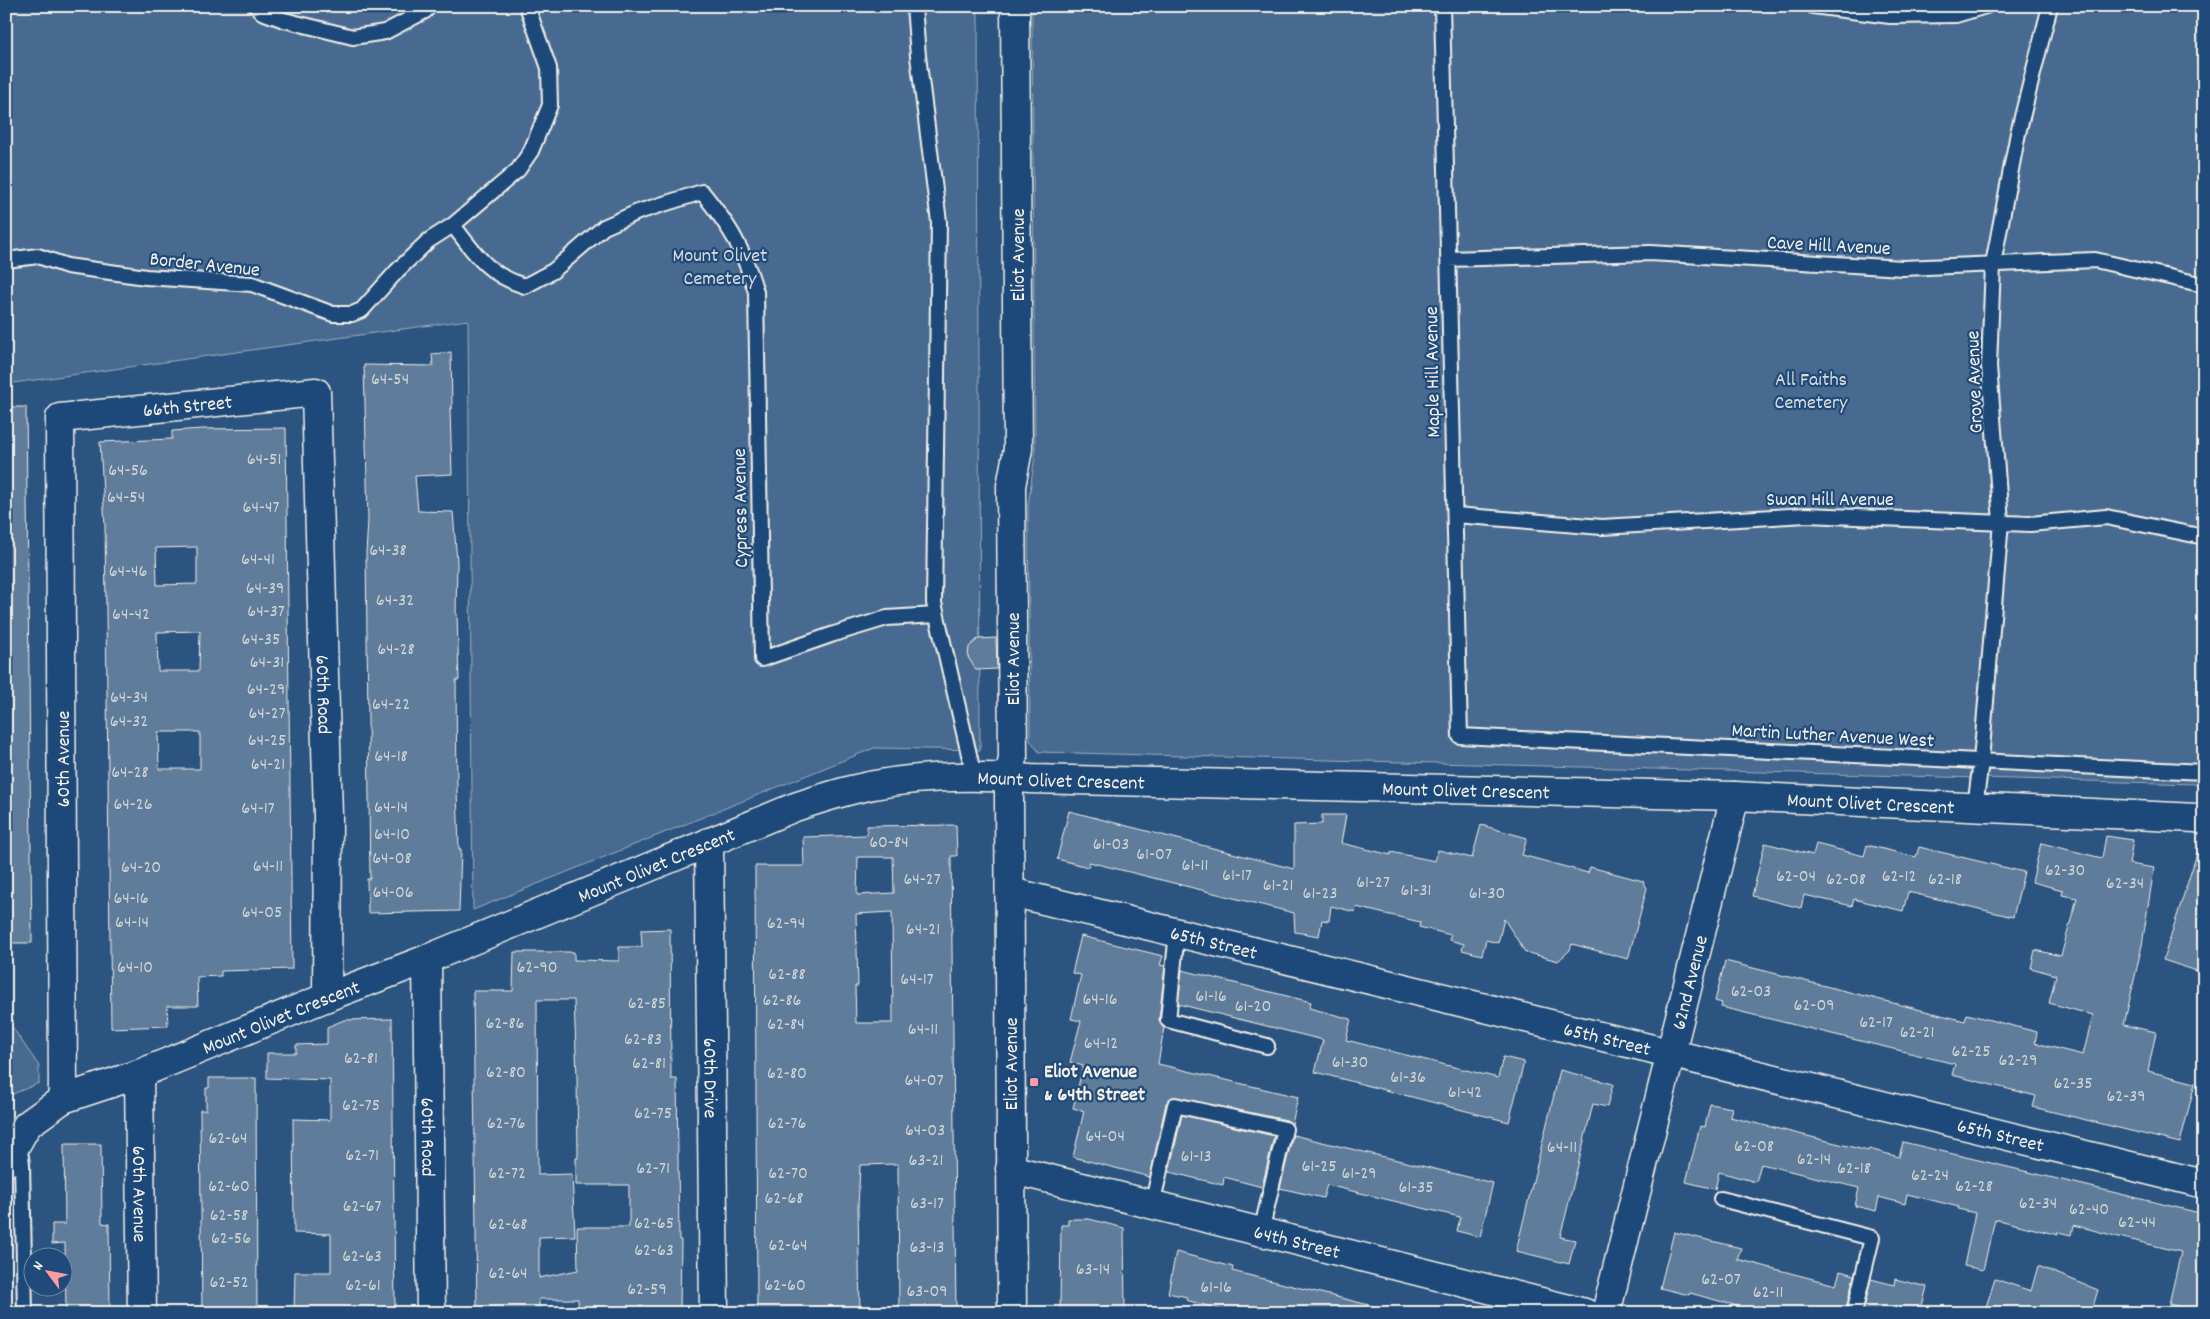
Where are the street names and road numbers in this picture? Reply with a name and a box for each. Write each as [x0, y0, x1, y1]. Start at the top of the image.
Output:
street label: Eliot Avenue [1006, 208, 1034, 302]
street label: Cave Hill Avenue [1766, 230, 1892, 264]
street label: Border Avenue [148, 246, 261, 286]
street label: Maple Hill Avenue [1419, 306, 1449, 438]
street label: Grove Avenue [1960, 330, 1992, 434]
street label: 66th Street [142, 390, 234, 426]
street label: Cypress Avenue [727, 448, 757, 568]
street label: Swan Hill Avenue [1766, 487, 1894, 515]
street label: Eliot Avenue [1001, 612, 1029, 706]
street label: 60th Road [306, 655, 337, 735]
street label: 60th Avenue [51, 711, 79, 807]
street label: Martin Luther Avenue West [1731, 718, 1935, 756]
street label: Mount Olivet Crescent [977, 766, 1145, 799]
street label: Mount Olivet Crescent [1382, 776, 1550, 809]
street label: Mount Olivet Crescent [1786, 787, 1955, 823]
street label: Mount Olivet Crescent [574, 822, 740, 912]
street label: 65th Street [1167, 920, 1260, 969]
street label: 62nd Avenue [1666, 932, 1717, 1033]
street label: Mount Olivet Crescent [199, 975, 365, 1063]
street label: Eliot Avenue [999, 1017, 1027, 1111]
street label: 65th Street [1560, 1017, 1653, 1065]
street label: 60th Drive [694, 1038, 723, 1119]
street label: 60th Road [412, 1097, 440, 1177]
street label: 65th Street [1954, 1113, 2047, 1161]
street label: 60th Avenue [123, 1146, 152, 1243]
street label: 64th Street [1250, 1220, 1342, 1268]

